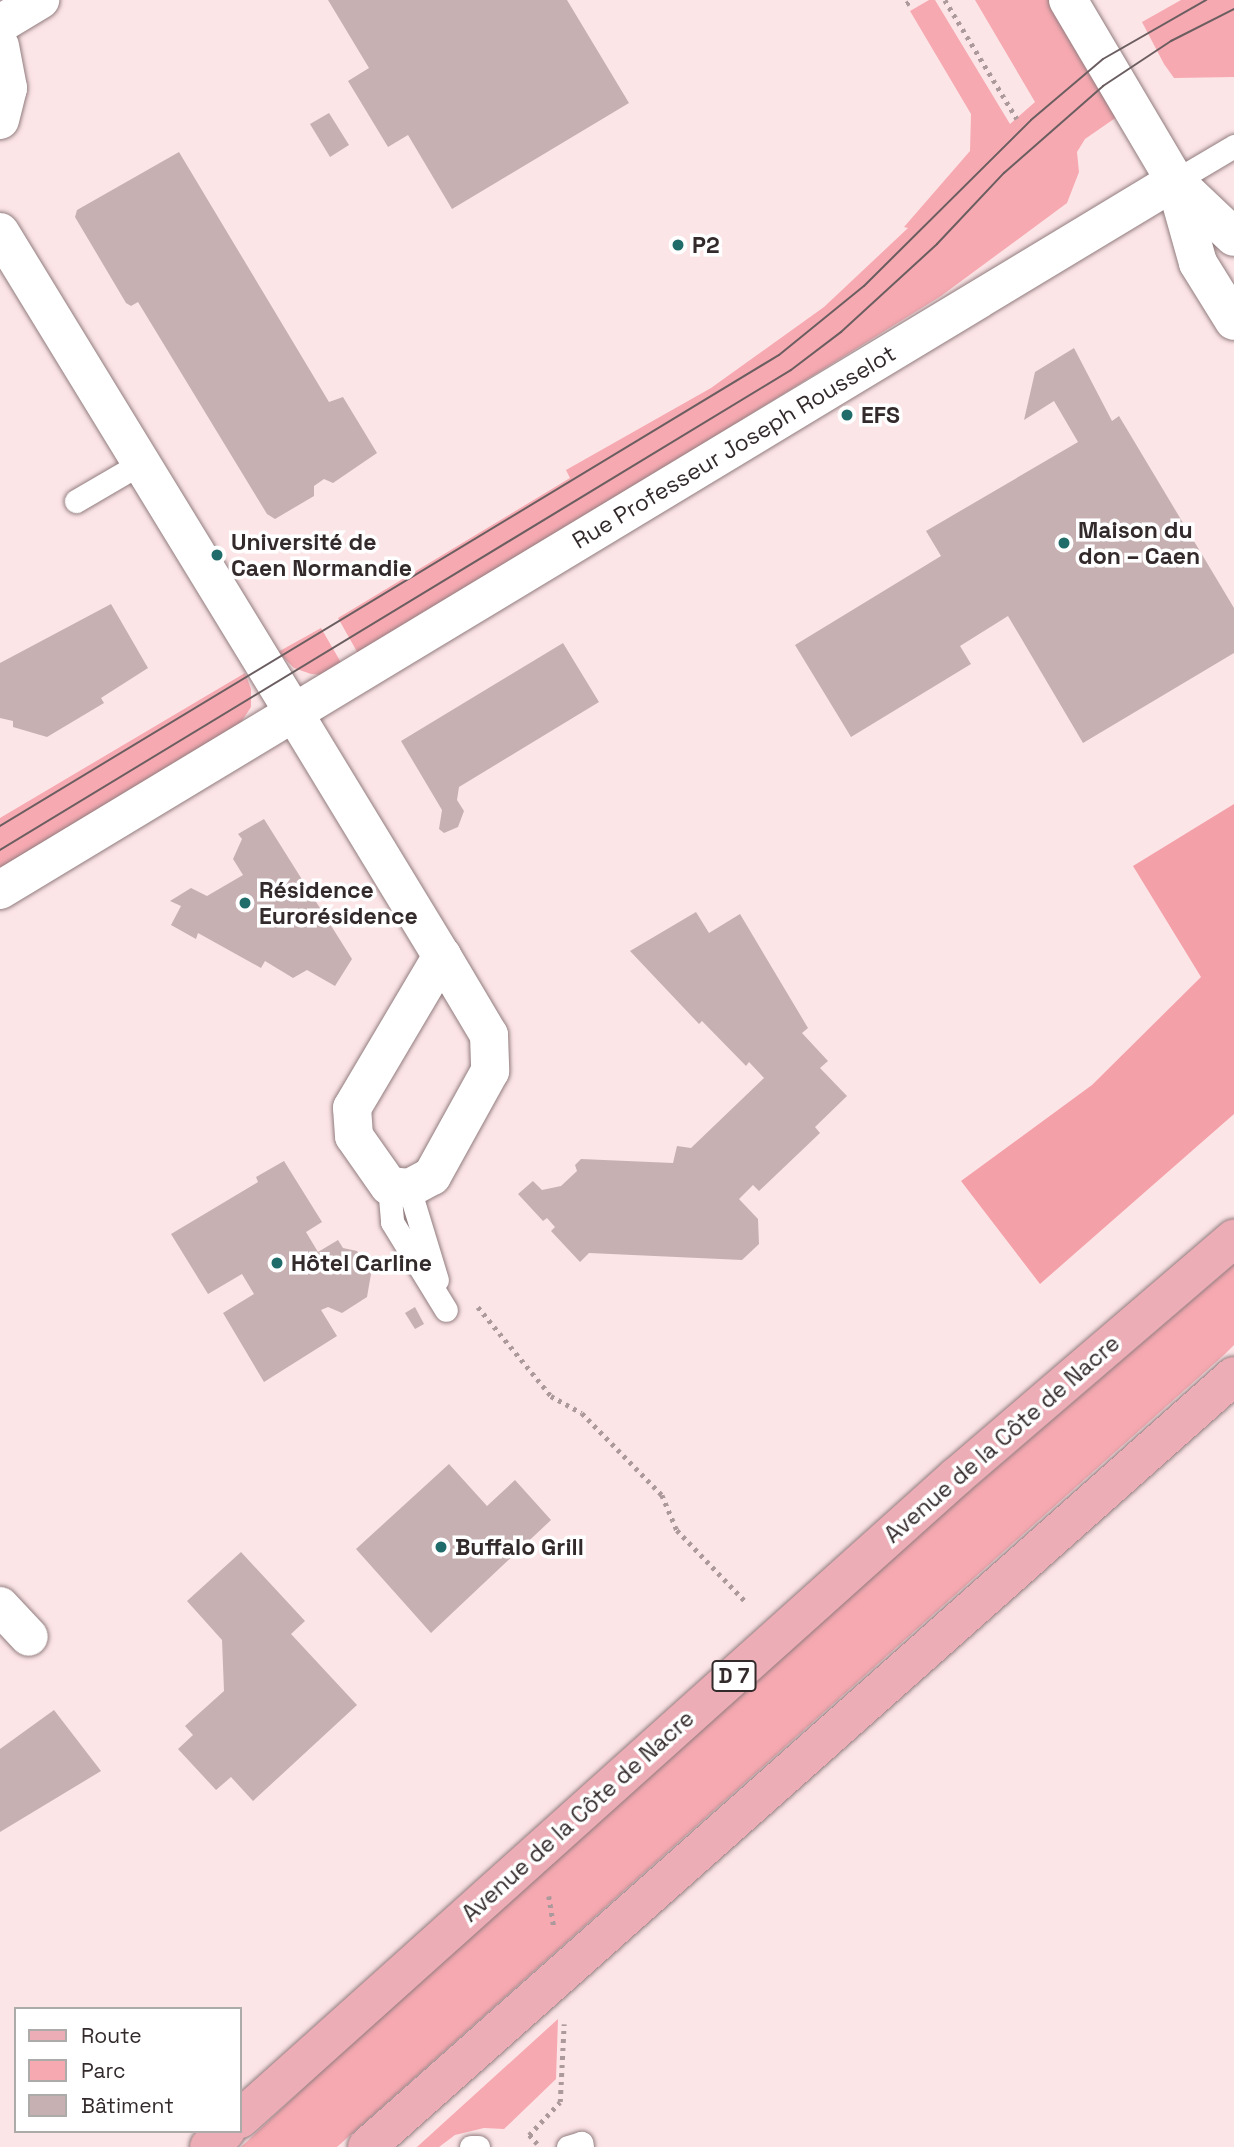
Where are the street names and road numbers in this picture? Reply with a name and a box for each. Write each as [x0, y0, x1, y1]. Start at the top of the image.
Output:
street label: Rue Professeur Joseph Rousselot [567, 339, 901, 555]
street label: Avenue de la Côte de Nacre [879, 1329, 1125, 1549]
road number: D 7 [711, 1658, 757, 1694]
street label: Avenue de la Côte de Nacre [456, 1704, 700, 1928]

